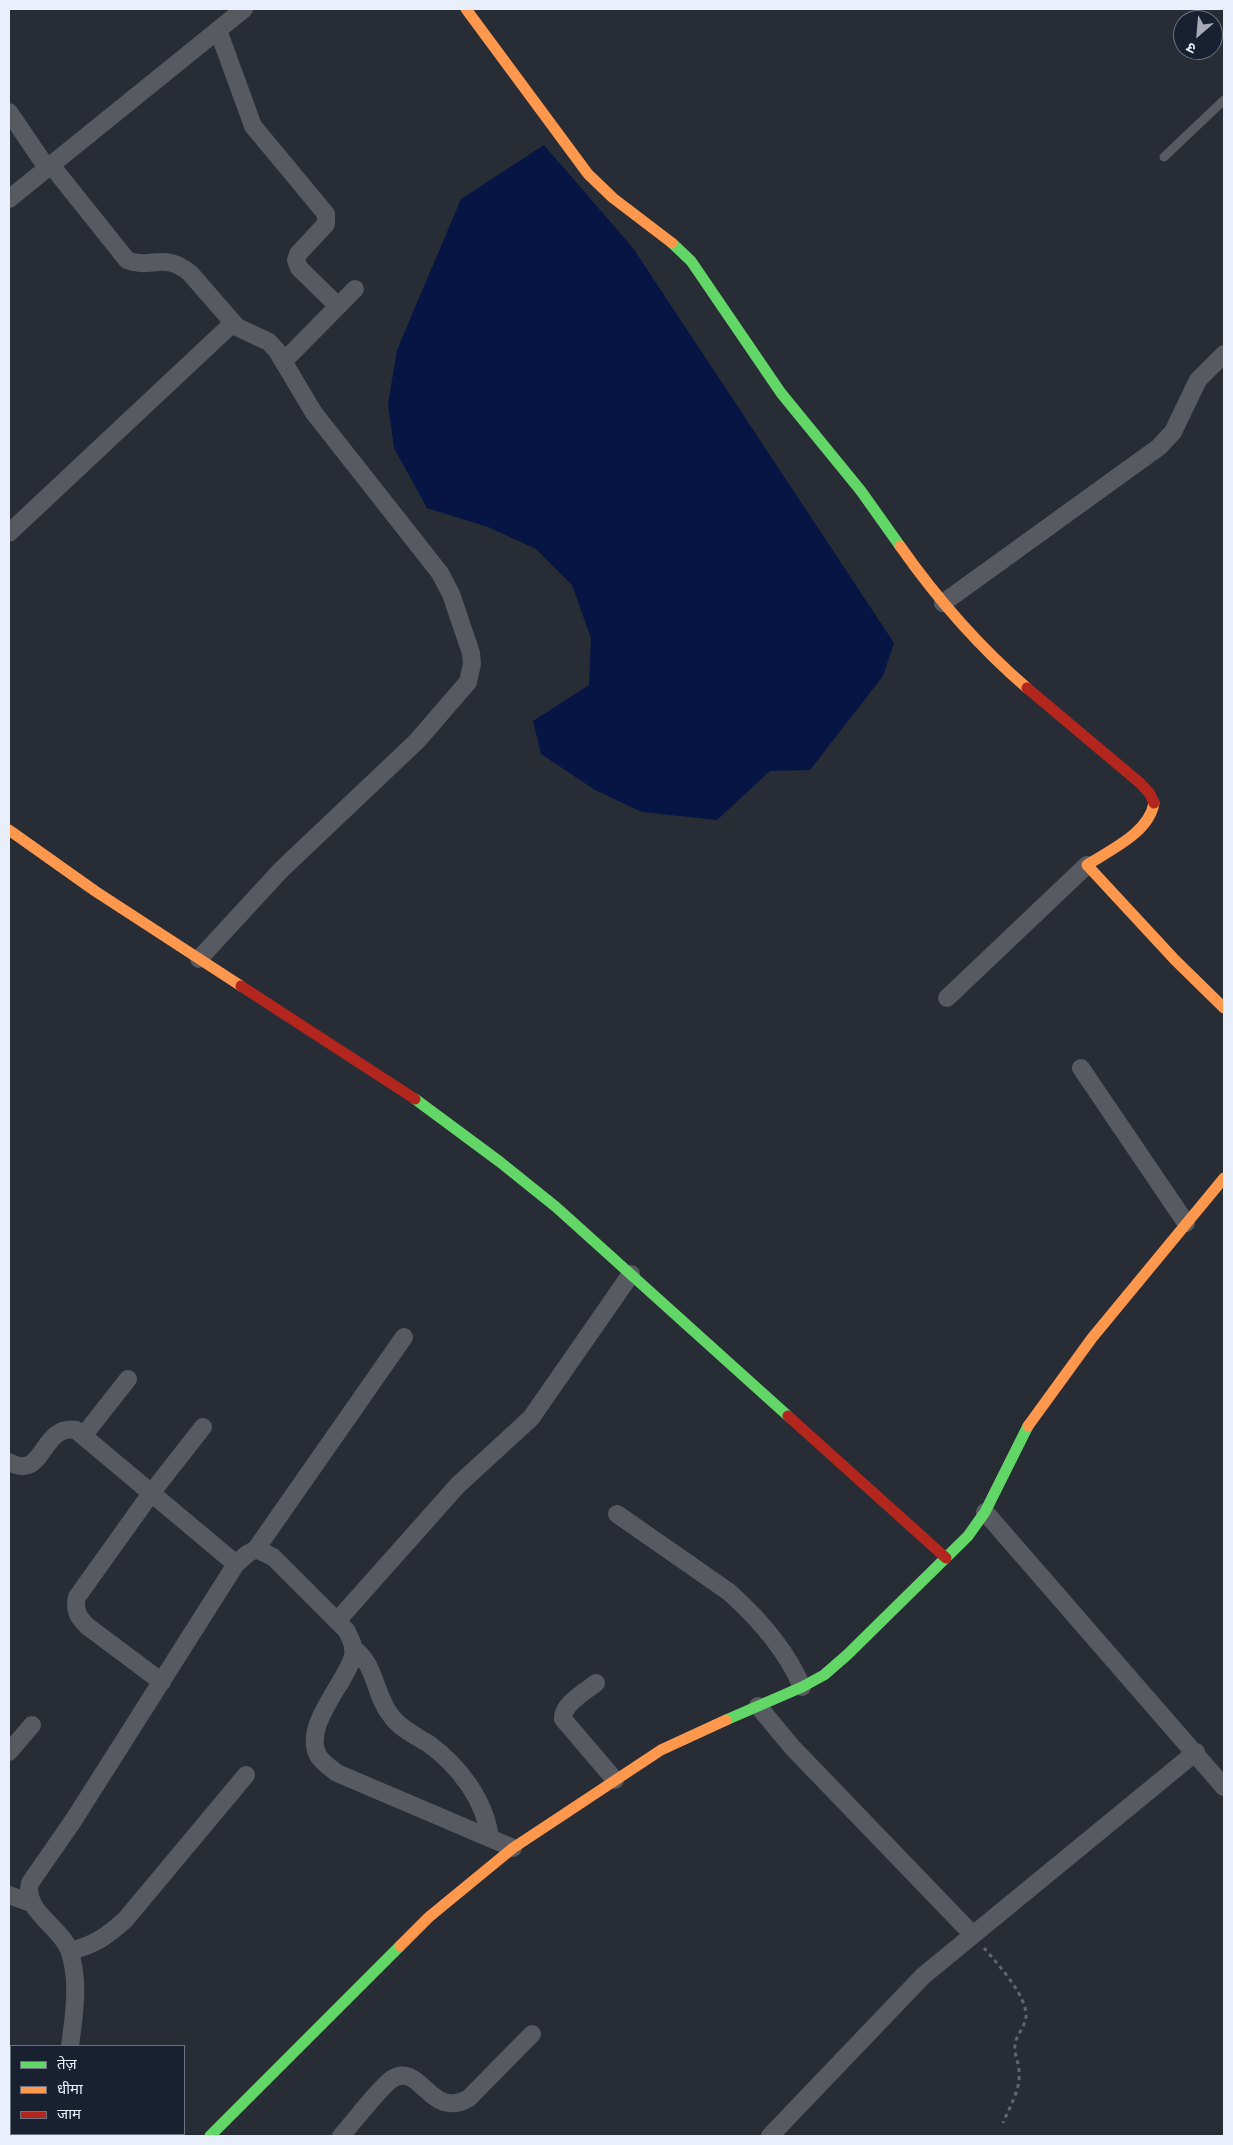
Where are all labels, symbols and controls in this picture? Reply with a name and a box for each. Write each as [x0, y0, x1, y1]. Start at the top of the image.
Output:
north arrow [1173, 10, 1223, 60]
text: उ [1184, 38, 1199, 57]
legend [10, 2045, 185, 2135]
text: तेज़ [57, 2055, 77, 2074]
text: धीमा [57, 2080, 83, 2099]
text: जाम [57, 2105, 81, 2124]

